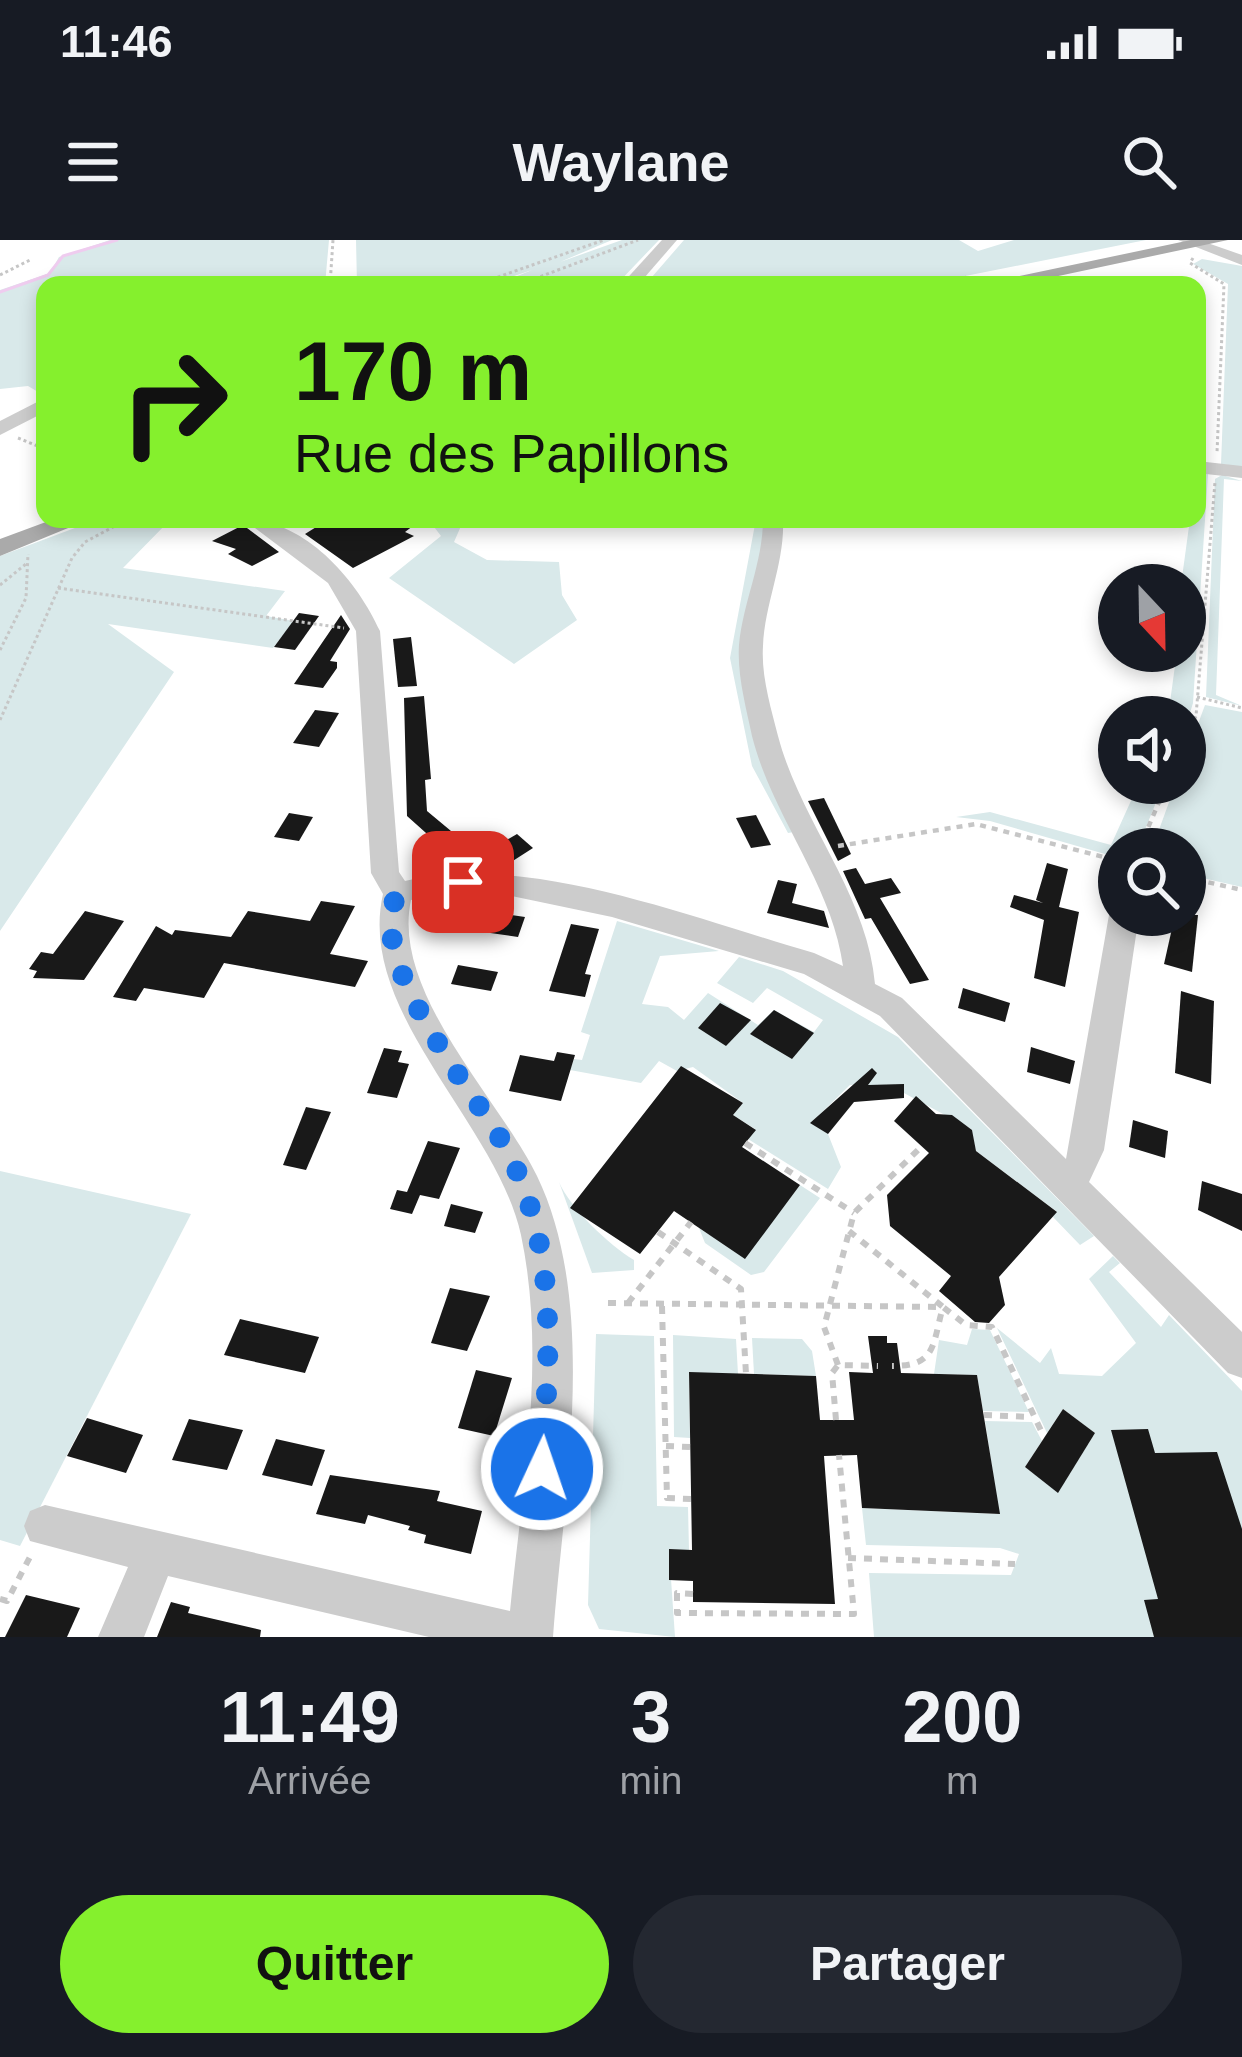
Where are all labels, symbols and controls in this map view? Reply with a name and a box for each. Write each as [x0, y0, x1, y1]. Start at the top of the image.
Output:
text: 11:46 [60, 16, 173, 67]
icon: menu [60, 129, 126, 195]
icon: search [1116, 129, 1182, 195]
text: Waylane [512, 132, 730, 192]
icon: right [96, 324, 252, 480]
text: 170 m [294, 324, 532, 418]
text: Rue des Papillons [294, 423, 729, 483]
north arrow [1098, 564, 1206, 672]
map controls [1098, 564, 1206, 936]
button: sound [1098, 696, 1206, 804]
button: search [1098, 828, 1206, 936]
pin [412, 831, 514, 933]
icon: arrive [430, 849, 496, 915]
position arrow [479, 1406, 605, 1532]
text: 11:49 [220, 1677, 400, 1757]
text: 3 [631, 1677, 671, 1757]
text: 200 [902, 1677, 1022, 1757]
text: Arrivée [248, 1759, 372, 1802]
text: min [620, 1759, 682, 1802]
text: m [946, 1759, 978, 1802]
button: Quitter [60, 1895, 609, 2033]
button: Partager [633, 1895, 1182, 2033]

